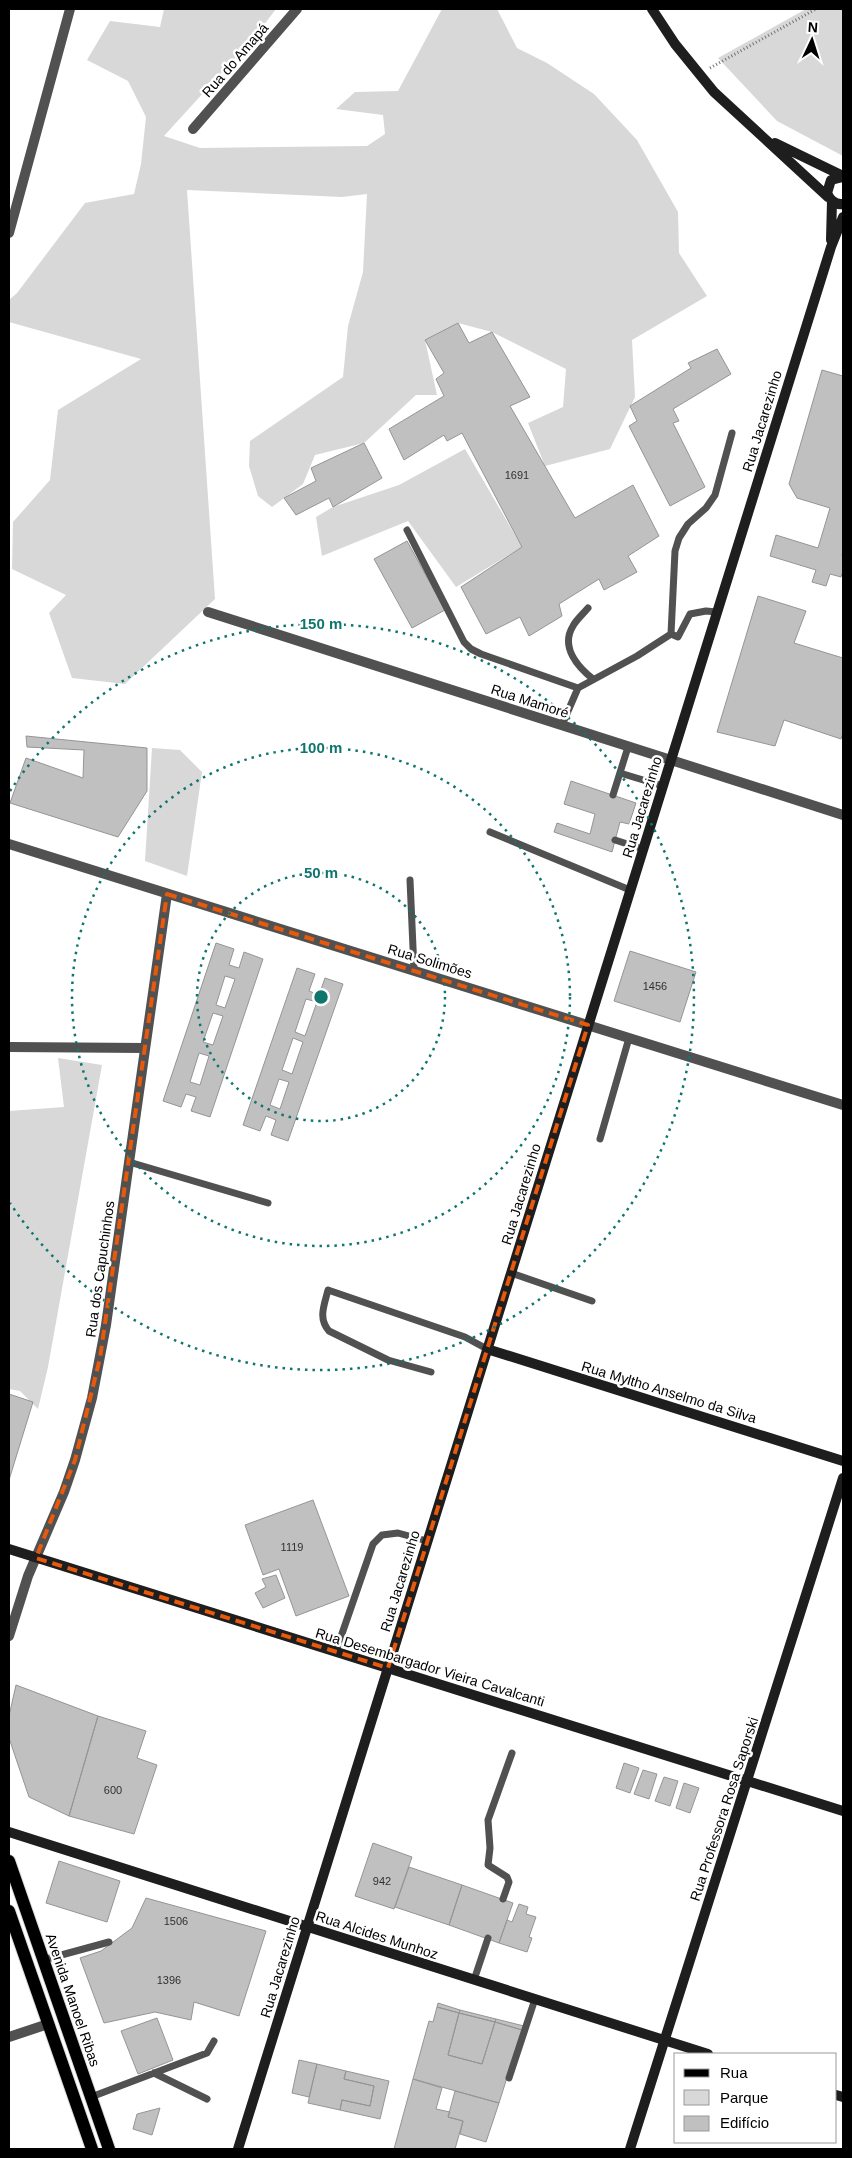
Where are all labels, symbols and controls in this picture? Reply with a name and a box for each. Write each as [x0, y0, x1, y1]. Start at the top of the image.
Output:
north arrow [787, 15, 837, 65]
text: N [807, 19, 819, 35]
street label: Rua do Amapá [199, 20, 272, 100]
street label: Rua Jacarezinho [739, 368, 785, 474]
house number: 1691 [505, 469, 529, 481]
text: 150 m [300, 615, 342, 632]
street label: Rua Mamoré [489, 681, 571, 721]
text: 100 m [300, 739, 342, 756]
street label: Rua Jacarezinho [619, 754, 665, 860]
text: 50 m [304, 864, 338, 881]
street label: Rua Solimões [386, 941, 474, 981]
house number: 1456 [643, 980, 667, 992]
centre of rings [312, 988, 330, 1006]
street label: Rua Jacarezinho [498, 1141, 544, 1247]
street label: Rua dos Capuchinhos [82, 1200, 118, 1338]
street label: Rua Myltho Anselmo da Silva [580, 1358, 759, 1426]
street label: Rua Jacarezinho [377, 1528, 423, 1634]
house number: 1119 [281, 1541, 303, 1553]
street label: Rua Desembargador Vieira Cavalcanti [314, 1624, 546, 1710]
street label: Rua Professora Rosa Saporski [687, 1715, 761, 1903]
house number: 600 [104, 1784, 122, 1796]
house number: 942 [373, 1875, 391, 1887]
street label: Rua Alcides Munhoz [314, 1908, 440, 1962]
street label: Rua Jacarezinho [257, 1914, 303, 2020]
house number: 1506 [164, 1915, 188, 1927]
street label: Avenida Manoel Ribas [43, 1931, 103, 2069]
house number: 1396 [157, 1974, 181, 1986]
legend [674, 2053, 837, 2143]
text: Rua [720, 2064, 748, 2081]
text: Parque [720, 2089, 768, 2106]
text: Edifício [720, 2114, 769, 2131]

